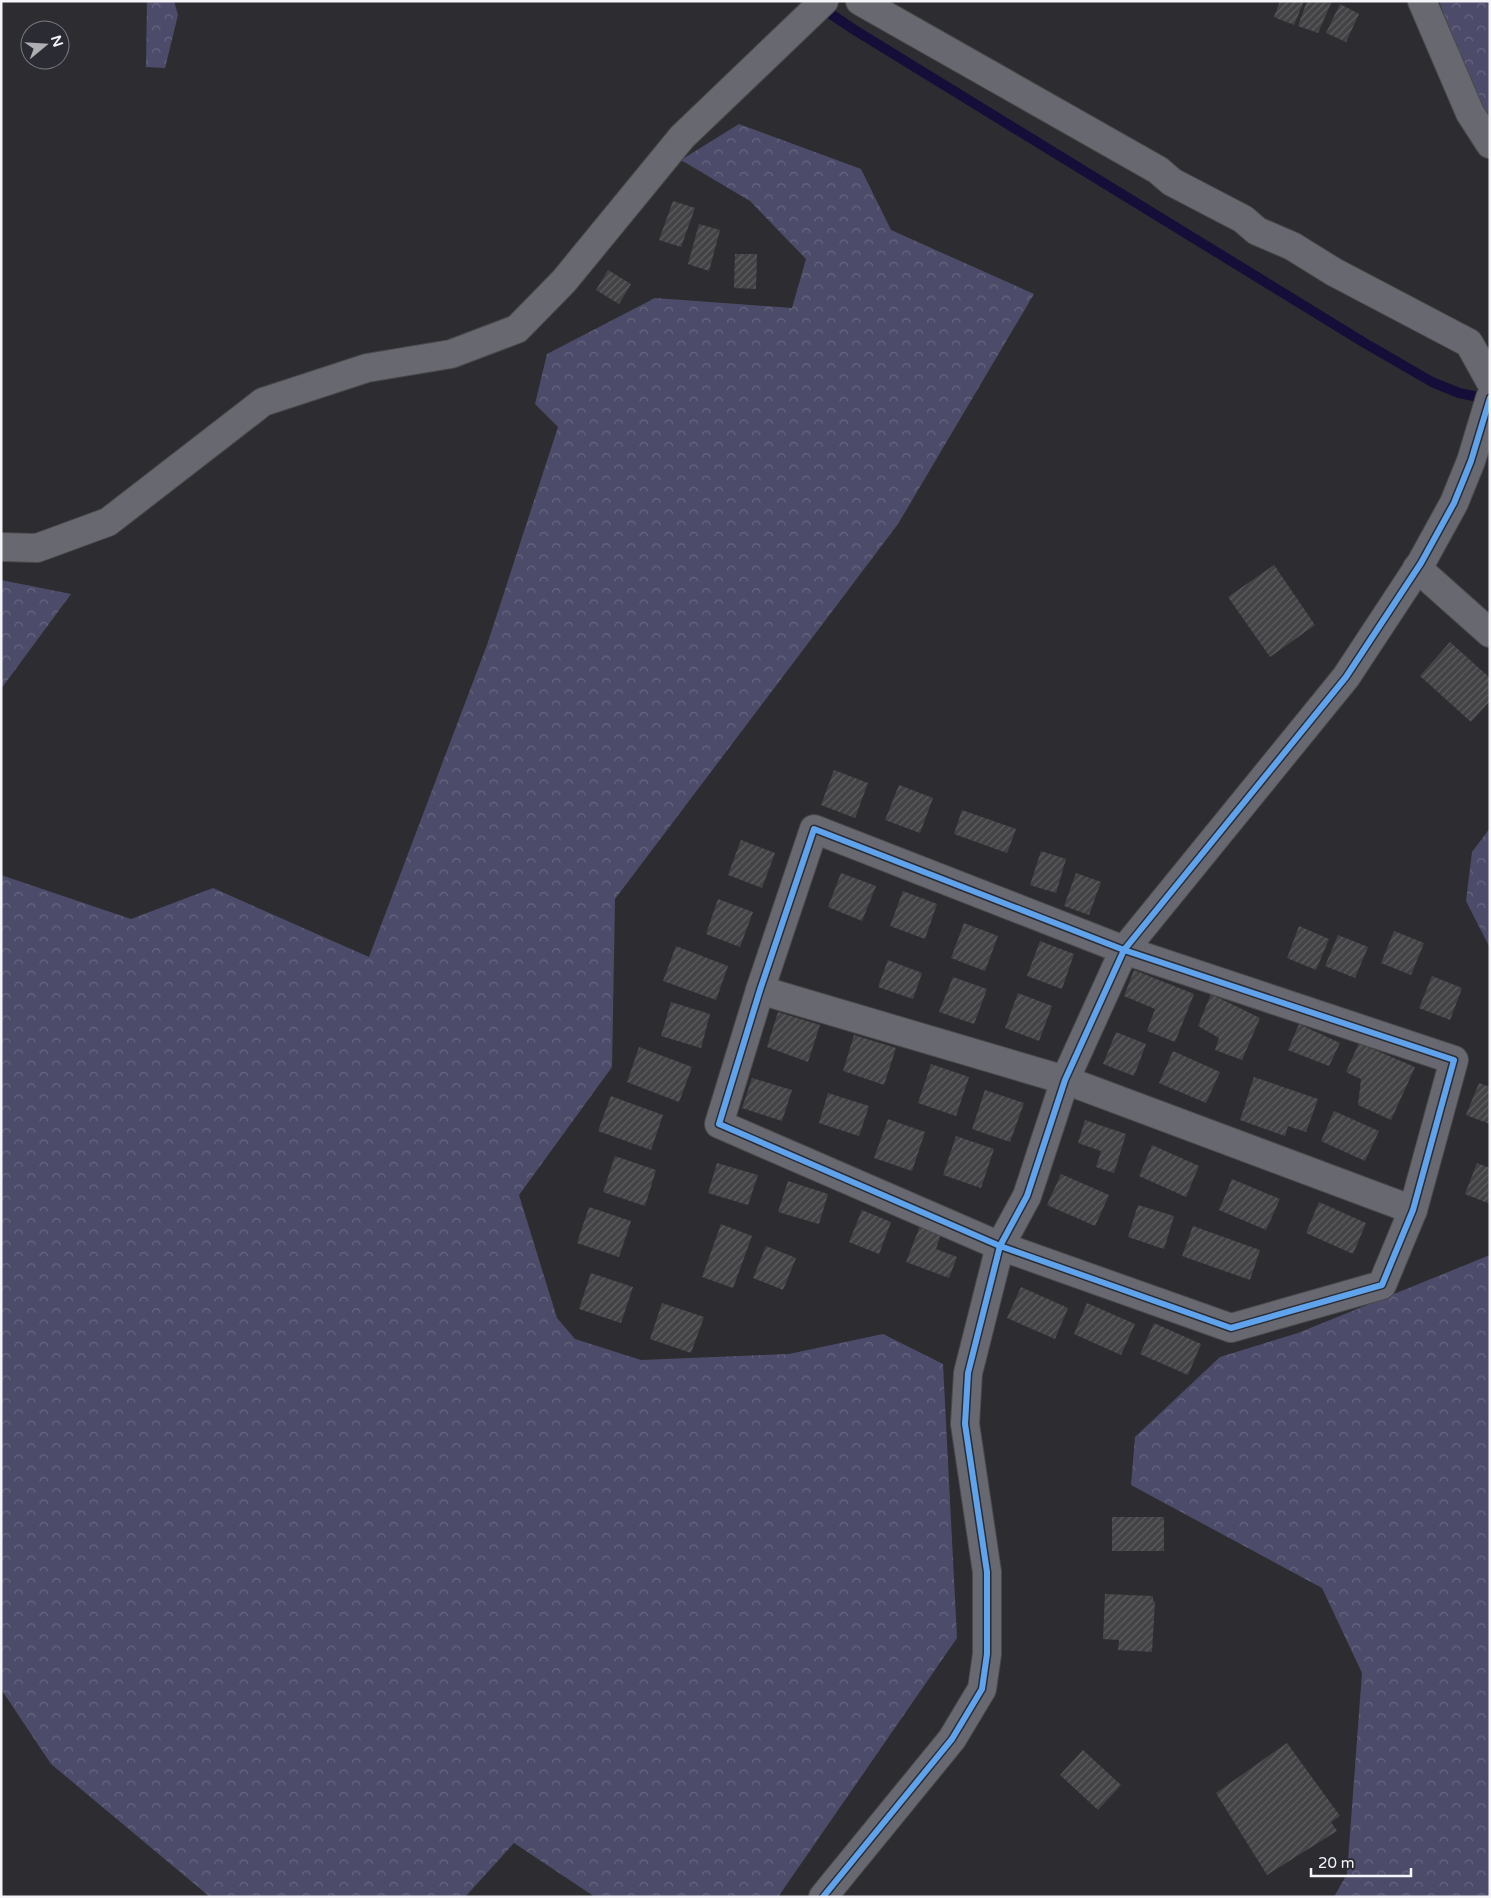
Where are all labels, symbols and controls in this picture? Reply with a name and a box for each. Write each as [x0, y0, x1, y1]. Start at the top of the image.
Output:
north arrow [20, 20, 70, 70]
text: N [47, 33, 67, 49]
scale bar [1311, 1846, 1411, 1878]
text: 20 m [1318, 1854, 1355, 1872]

